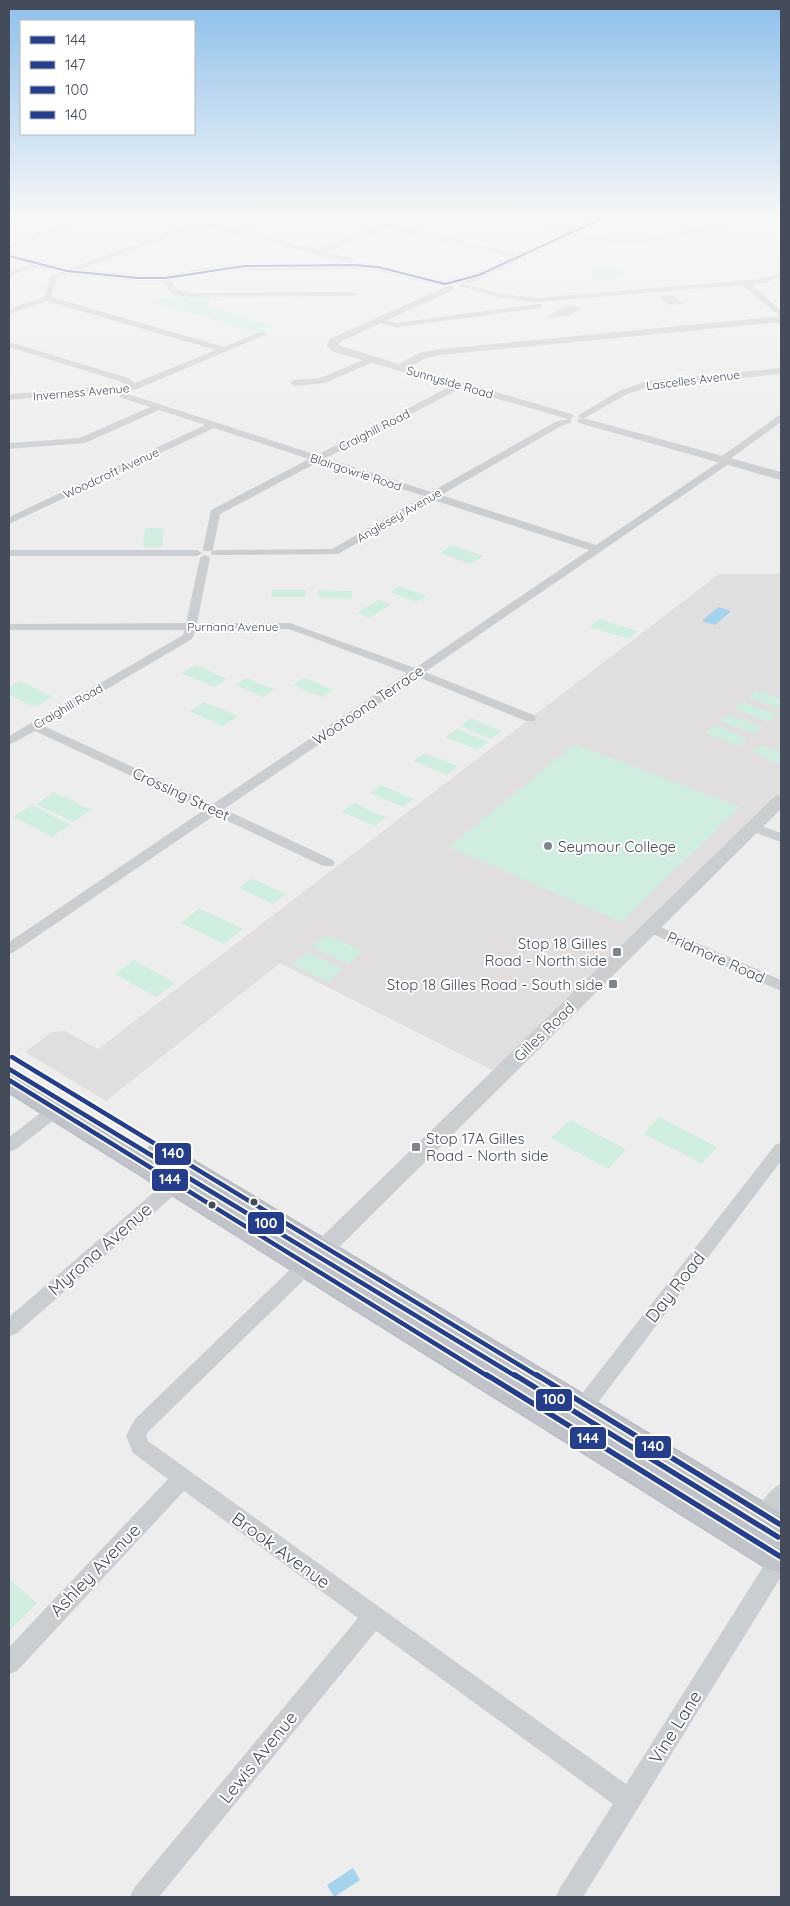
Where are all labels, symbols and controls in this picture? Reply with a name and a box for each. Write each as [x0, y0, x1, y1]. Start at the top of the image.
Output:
legend [20, 20, 195, 135]
text: 144 [65, 30, 86, 49]
text: 147 [65, 55, 86, 74]
text: 100 [65, 80, 88, 99]
text: 140 [65, 105, 87, 124]
street label: Sunnyside Road [405, 362, 495, 402]
street label: Lascelles Avenue [645, 367, 741, 393]
street label: Inverness Avenue [32, 380, 130, 404]
street label: Craighill Road [336, 406, 412, 454]
street label: Woodcroft Avenue [61, 444, 161, 502]
street label: Blairgowrie Road [308, 450, 404, 494]
street label: Anglesey Avenue [354, 485, 444, 545]
street label: Purnana Avenue [187, 619, 279, 634]
street label: Wootoona Terrace [309, 661, 427, 749]
street label: Craighill Road [31, 680, 105, 732]
street label: Crossing Street [130, 763, 232, 825]
place label: Seymour College [558, 837, 676, 856]
marker: Seymour College [542, 840, 554, 852]
street label: Pridmore Road [664, 927, 768, 987]
place label: Stop 18 Gilles Road - North side [484, 934, 607, 970]
marker: Stop 18 Gilles Road - North side [611, 946, 623, 958]
place label: Stop 18 Gilles Road - South side [387, 975, 603, 994]
marker: Stop 18 Gilles Road - South side [607, 978, 619, 990]
street label: Gilles Road [510, 998, 578, 1066]
place label: Stop 17A Gilles Road - North side [426, 1129, 549, 1165]
marker: Stop 17A Gilles Road - North side [410, 1141, 422, 1153]
line badge: 140 [154, 1142, 192, 1166]
text: 140 [162, 1144, 185, 1162]
line badge: 144 [151, 1168, 189, 1192]
text: 144 [159, 1170, 181, 1188]
unlabelled marker [249, 1197, 259, 1207]
street label: Myrona Avenue [43, 1198, 157, 1300]
unlabelled marker [207, 1200, 217, 1210]
line badge: 100 [247, 1211, 285, 1235]
text: 100 [255, 1214, 278, 1232]
street label: Day Road [640, 1247, 710, 1327]
line badge: 100 [535, 1388, 573, 1412]
text: 100 [543, 1390, 566, 1408]
line badge: 144 [569, 1426, 607, 1450]
text: 144 [577, 1429, 599, 1447]
line badge: 140 [634, 1435, 672, 1459]
text: 140 [642, 1437, 665, 1455]
street label: Brook Avenue [227, 1507, 335, 1593]
street label: Ashley Avenue [45, 1518, 145, 1622]
street label: Vine Lane [643, 1686, 707, 1768]
street label: Lewis Avenue [214, 1706, 302, 1808]

